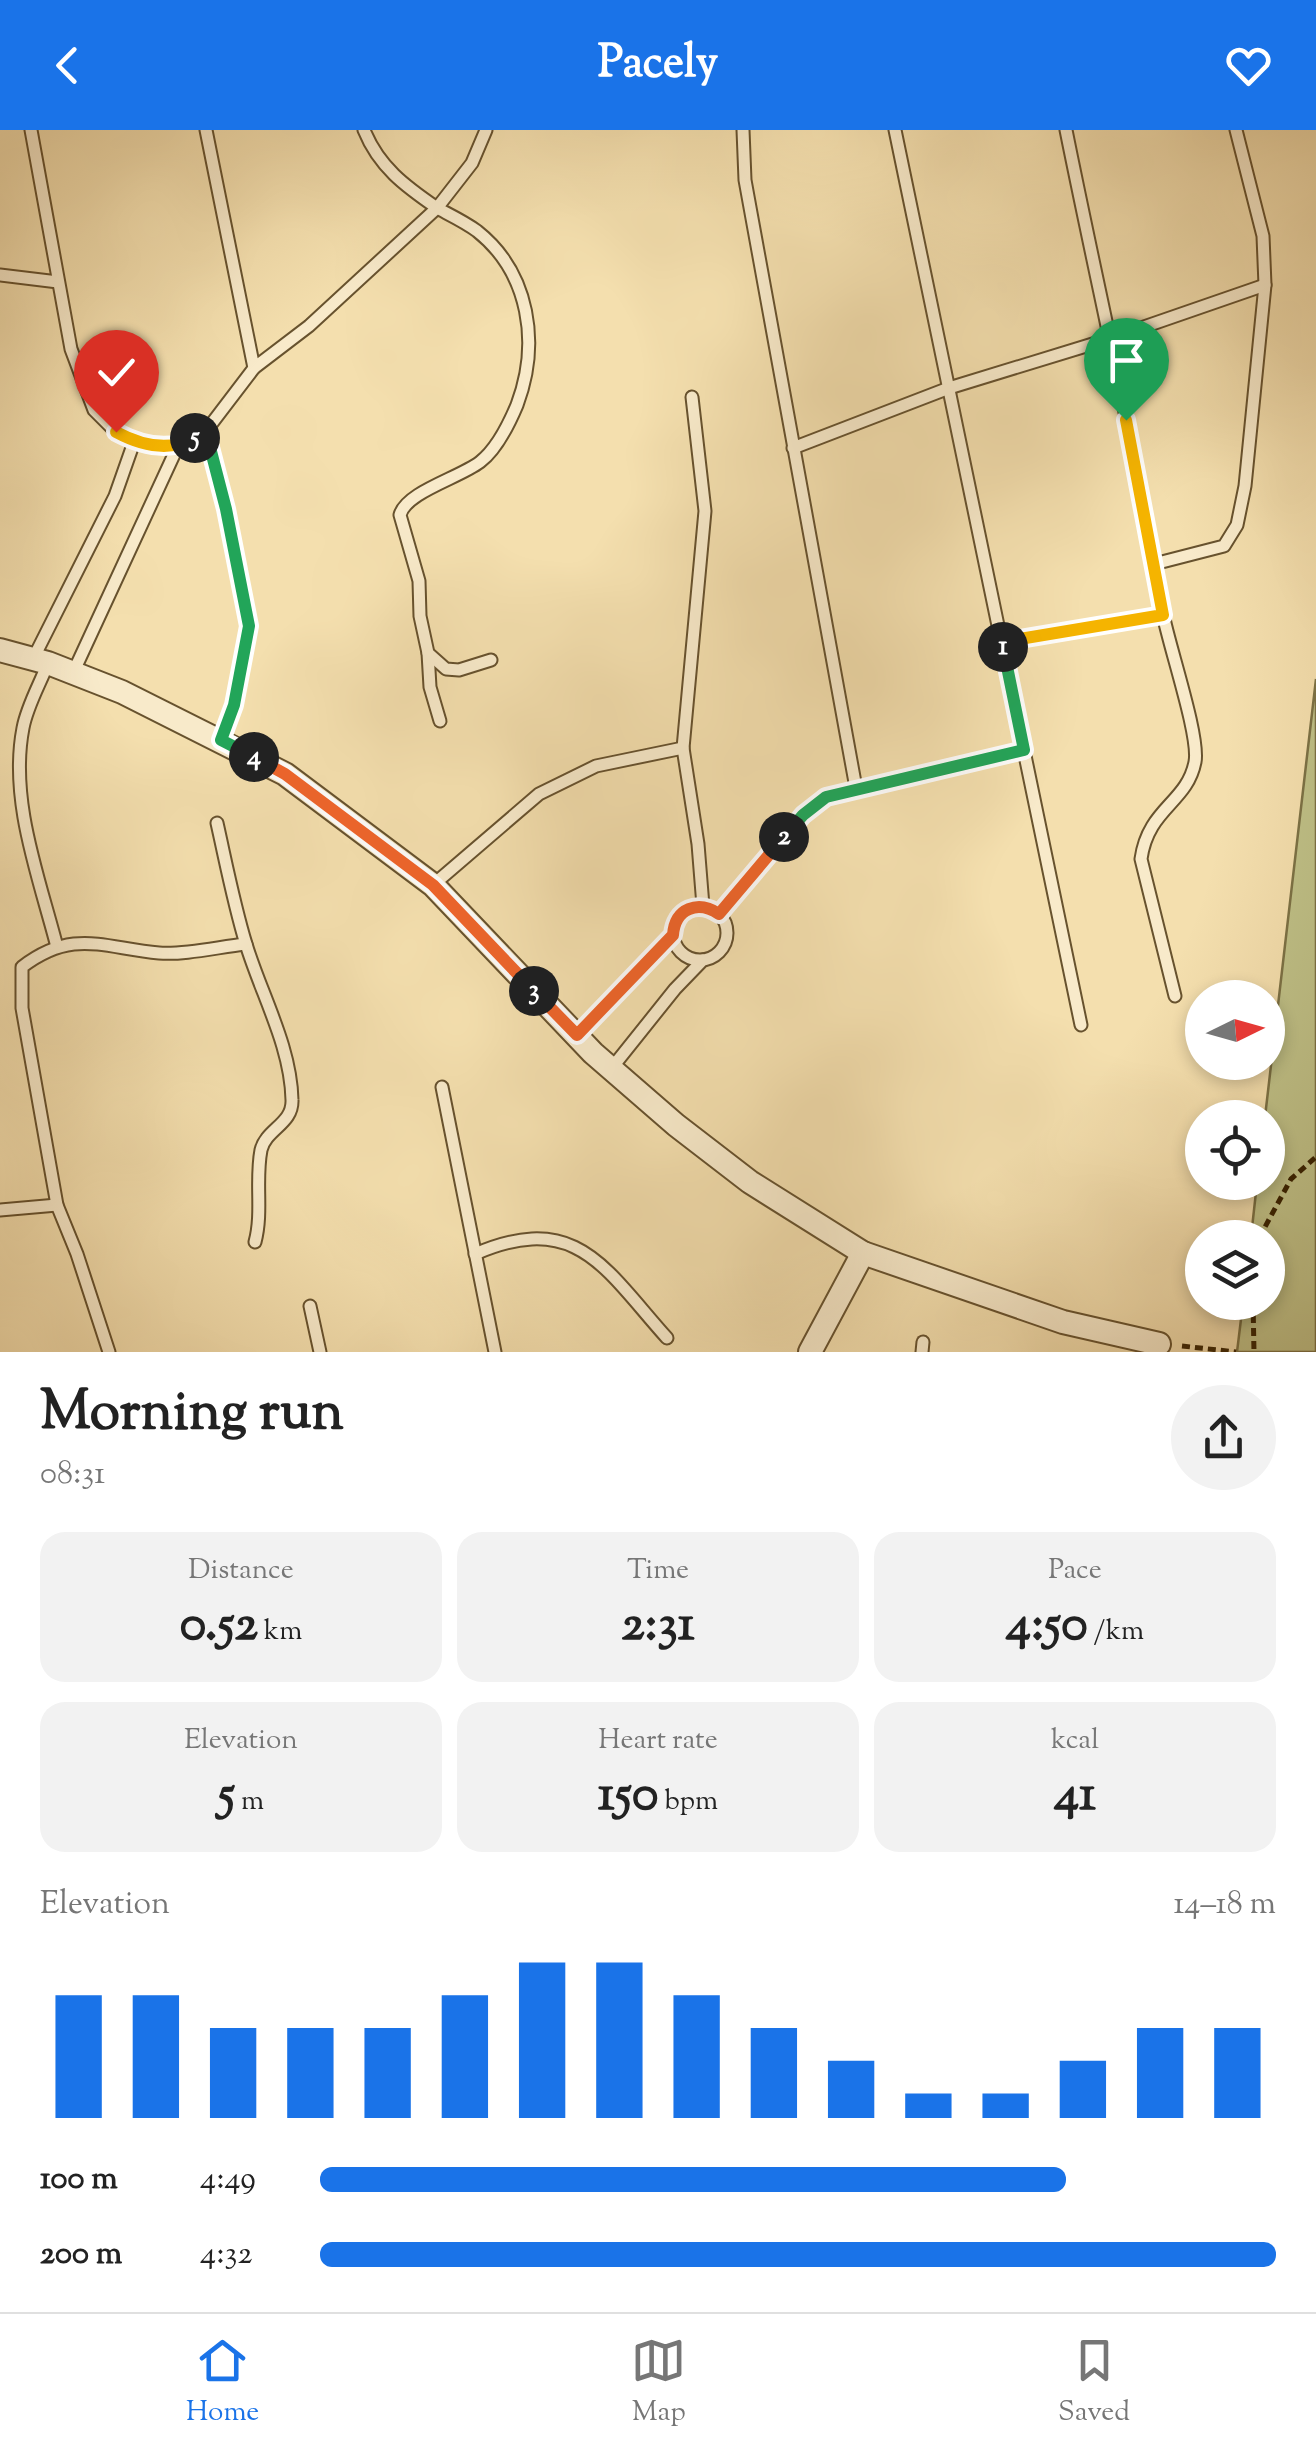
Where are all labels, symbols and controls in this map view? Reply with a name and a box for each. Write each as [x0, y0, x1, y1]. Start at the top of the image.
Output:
text: Pacely [598, 33, 718, 98]
icon: back [40, 38, 95, 93]
icon: heart [1221, 38, 1276, 93]
pin [1084, 318, 1169, 421]
pin [74, 330, 159, 433]
icon: arrive [1099, 333, 1154, 388]
icon: check [89, 345, 144, 400]
pin: 5 [170, 413, 220, 463]
text: 5 [190, 418, 200, 458]
pin: 1 [978, 622, 1028, 672]
text: 1 [998, 627, 1008, 667]
pin: 4 [229, 732, 279, 782]
text: 4 [247, 737, 261, 777]
pin: 2 [759, 812, 809, 862]
text: 2 [777, 817, 791, 857]
pin: 3 [509, 966, 559, 1016]
text: 3 [528, 971, 540, 1011]
north arrow [1185, 980, 1285, 1080]
map controls [1185, 980, 1285, 1320]
button: locate [1185, 1100, 1285, 1200]
button: layers [1185, 1220, 1285, 1320]
text: Morning run [40, 1375, 344, 1454]
button: share [1171, 1385, 1276, 1490]
text: 08:31 [40, 1452, 105, 1498]
text: Distance [188, 1551, 294, 1591]
text: Time [627, 1551, 689, 1591]
text: Pace [1048, 1551, 1102, 1591]
text: 0.52 [180, 1591, 258, 1663]
text: 2:31 [621, 1591, 695, 1663]
text: 4:50 [1006, 1591, 1088, 1663]
text: km [258, 1612, 302, 1652]
text: /km [1088, 1612, 1144, 1652]
text: Elevation [184, 1721, 298, 1761]
text: Heart rate [598, 1721, 718, 1761]
text: kcal [1051, 1721, 1099, 1761]
text: 5 [218, 1761, 235, 1833]
text: 150 [598, 1761, 658, 1833]
text: 41 [1054, 1761, 1096, 1833]
text: m [235, 1782, 264, 1822]
text: bpm [658, 1782, 718, 1822]
text: Elevation [40, 1882, 170, 1928]
text: 14–18 m [1173, 1882, 1276, 1928]
text: 100 m [40, 2157, 118, 2203]
text: 4:49 [200, 2157, 256, 2203]
text: 200 m [40, 2232, 122, 2278]
text: 4:32 [200, 2232, 252, 2278]
tab: Home [186, 2333, 259, 2433]
tab: Map [631, 2333, 686, 2433]
tab: Saved [1058, 2333, 1130, 2433]

